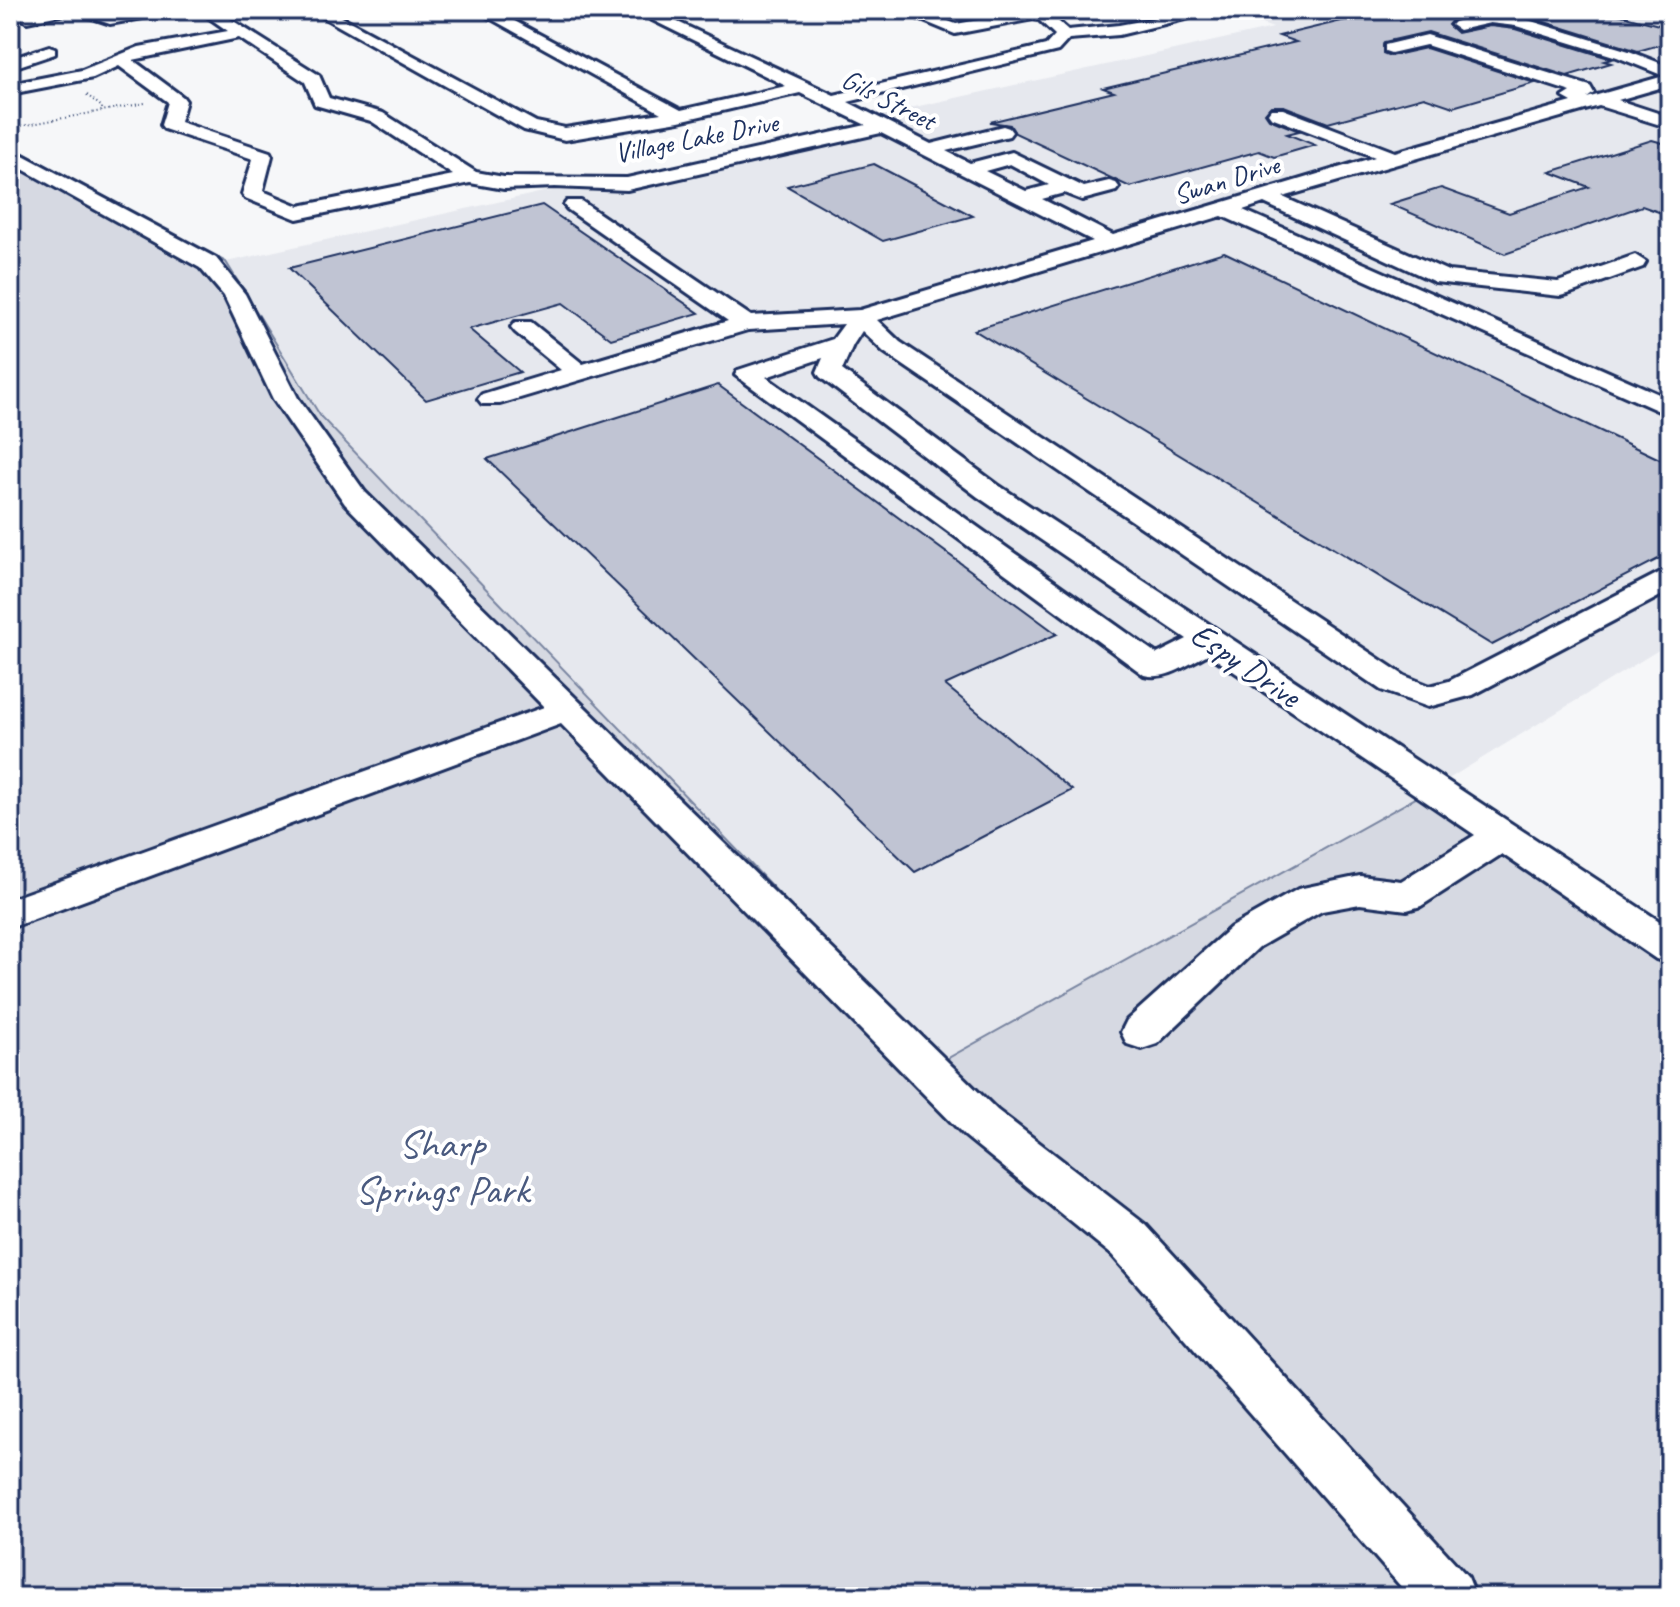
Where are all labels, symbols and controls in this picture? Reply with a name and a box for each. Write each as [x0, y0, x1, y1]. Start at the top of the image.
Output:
street label: Gils Street [836, 61, 944, 139]
street label: Village Lake Drive [611, 104, 783, 170]
street label: Swan Drive [1169, 146, 1285, 212]
street label: Espy Drive [1183, 612, 1310, 718]
park label: Sharp Springs Park [355, 1119, 532, 1215]

